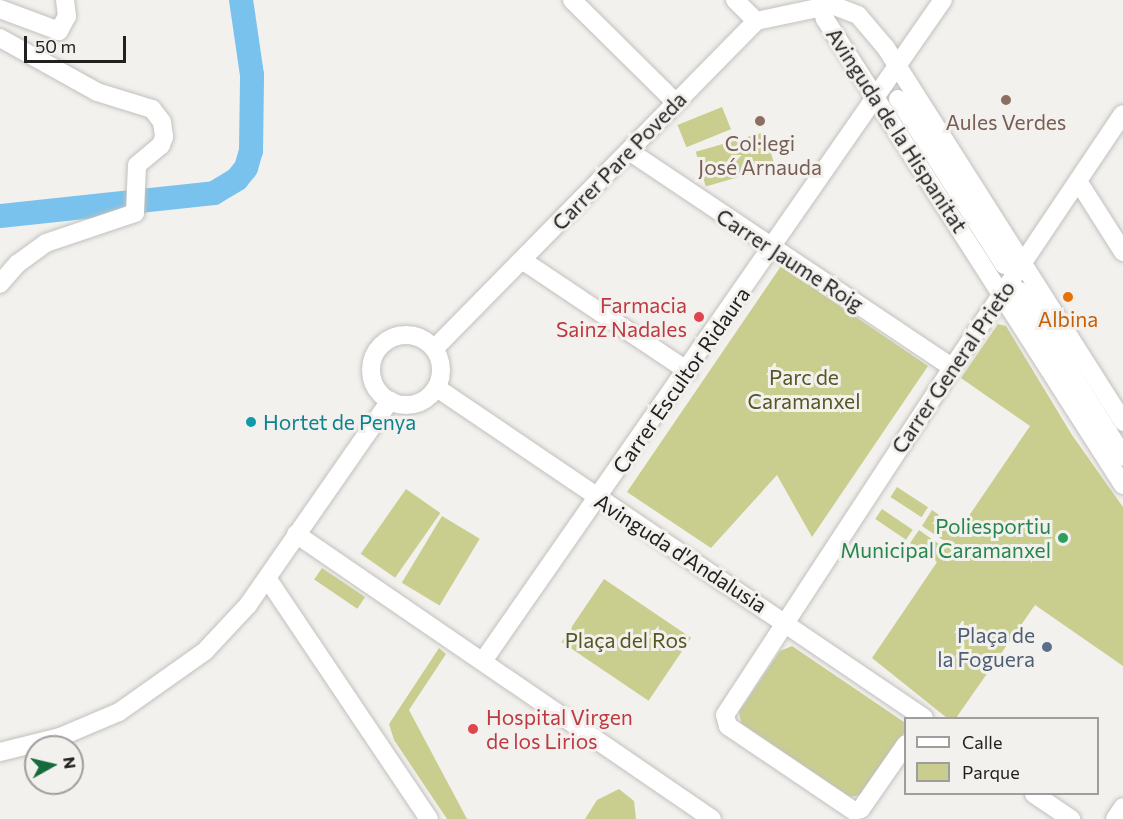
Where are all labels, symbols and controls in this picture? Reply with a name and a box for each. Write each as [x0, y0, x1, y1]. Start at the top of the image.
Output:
street label: Avinguda de la Hispanitat [821, 23, 973, 237]
scale bar [27, 24, 129, 62]
text: 50 m [35, 35, 76, 57]
street label: Carrer Pare Poveda [547, 87, 691, 235]
marker: Aules Verdes [999, 93, 1013, 107]
place label: Aules Verdes [946, 109, 1066, 135]
marker: Col·legi José Arnauda [753, 114, 767, 128]
place label: Col·legi José Arnauda [698, 130, 822, 180]
street label: Carrer Jaume Roig [712, 203, 868, 317]
street label: Carrer General Prieto [886, 276, 1020, 458]
street label: Carrer Escultor Ridaura [607, 282, 755, 478]
marker: Albina [1061, 290, 1075, 304]
place label: Farmacia Sainz Nadales [556, 292, 687, 342]
place label: Albina [1038, 306, 1098, 332]
marker: Farmacia Sainz Nadales [692, 310, 706, 324]
park label: Parc de Caramanxel [748, 364, 860, 414]
place label: Hortet de Penya [263, 409, 416, 435]
marker: Hortet de Penya [244, 415, 258, 429]
street label: Avinguda d'Andalusia [590, 488, 772, 618]
place label: Poliesportiu Municipal Caramanxel [840, 513, 1051, 563]
marker: Poliesportiu Municipal Caramanxel [1056, 531, 1070, 545]
place label: Plaça de la Foguera [937, 622, 1035, 672]
park label: Plaça del Ros [565, 627, 687, 653]
marker: Plaça de la Foguera [1040, 640, 1054, 654]
place label: Hospital Virgen de los Lirios [486, 704, 633, 754]
legend [904, 717, 1099, 795]
marker: Hospital Virgen de los Lirios [464, 720, 482, 738]
text: Calle [962, 731, 1002, 753]
north arrow [24, 735, 84, 795]
text: N [60, 755, 81, 770]
text: Parque [962, 761, 1020, 783]

